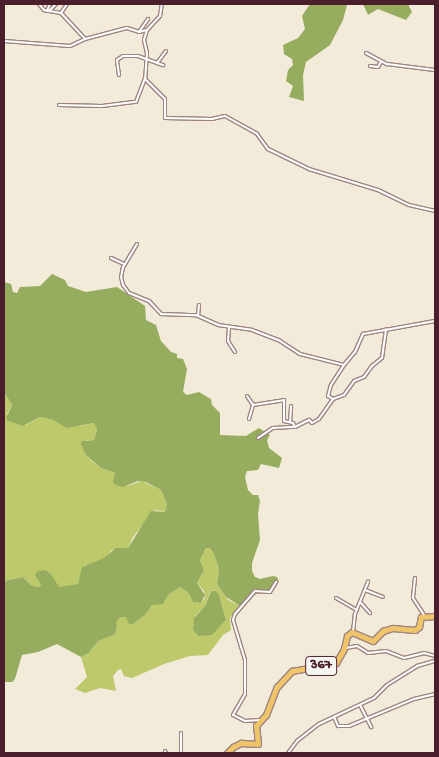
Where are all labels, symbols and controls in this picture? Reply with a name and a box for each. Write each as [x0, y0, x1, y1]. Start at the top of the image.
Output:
road number: 367 [305, 654, 337, 678]

